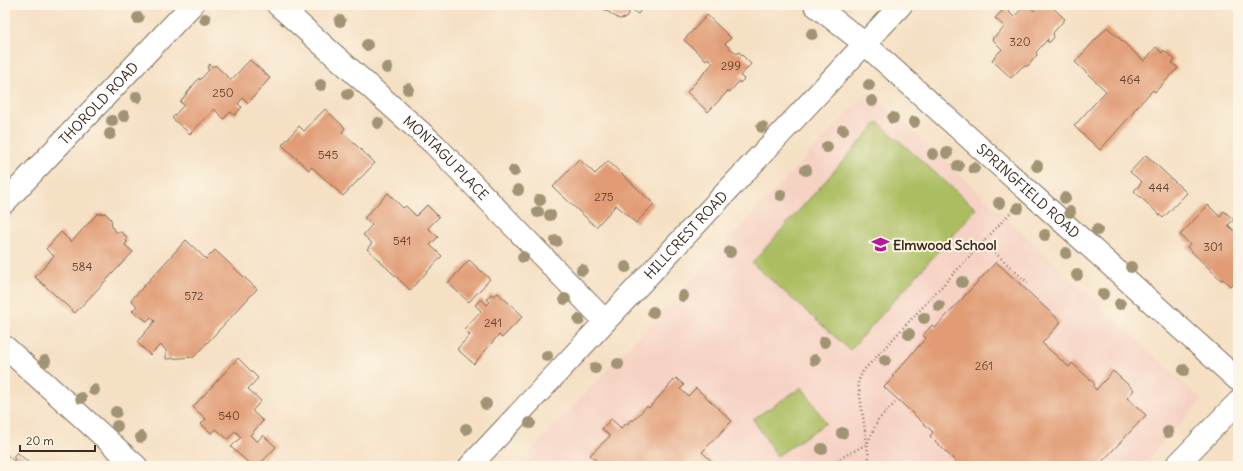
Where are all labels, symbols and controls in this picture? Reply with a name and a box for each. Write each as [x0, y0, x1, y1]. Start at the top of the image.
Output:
house number: 320 [1009, 34, 1031, 49]
street label: THOROLD ROAD [55, 58, 142, 149]
house number: 299 [721, 58, 741, 73]
house number: 464 [1120, 72, 1140, 87]
house number: 250 [212, 85, 234, 100]
street label: MONTAGU PLACE [399, 112, 492, 204]
street label: SPRINGFIELD ROAD [973, 140, 1084, 242]
house number: 545 [318, 147, 338, 162]
house number: 444 [1149, 180, 1169, 195]
street label: HILLCREST ROAD [640, 187, 731, 283]
house number: 275 [594, 189, 614, 204]
house number: 541 [393, 233, 411, 248]
school or university icon: Elmwood School [870, 235, 890, 255]
place label: Elmwood School [893, 236, 997, 254]
house number: 301 [1203, 239, 1223, 254]
house number: 584 [72, 259, 92, 274]
house number: 572 [184, 288, 204, 303]
house number: 241 [484, 315, 502, 330]
house number: 261 [975, 358, 993, 373]
house number: 540 [218, 408, 240, 423]
scale bar [20, 427, 95, 453]
text: 20 m [26, 433, 54, 448]

